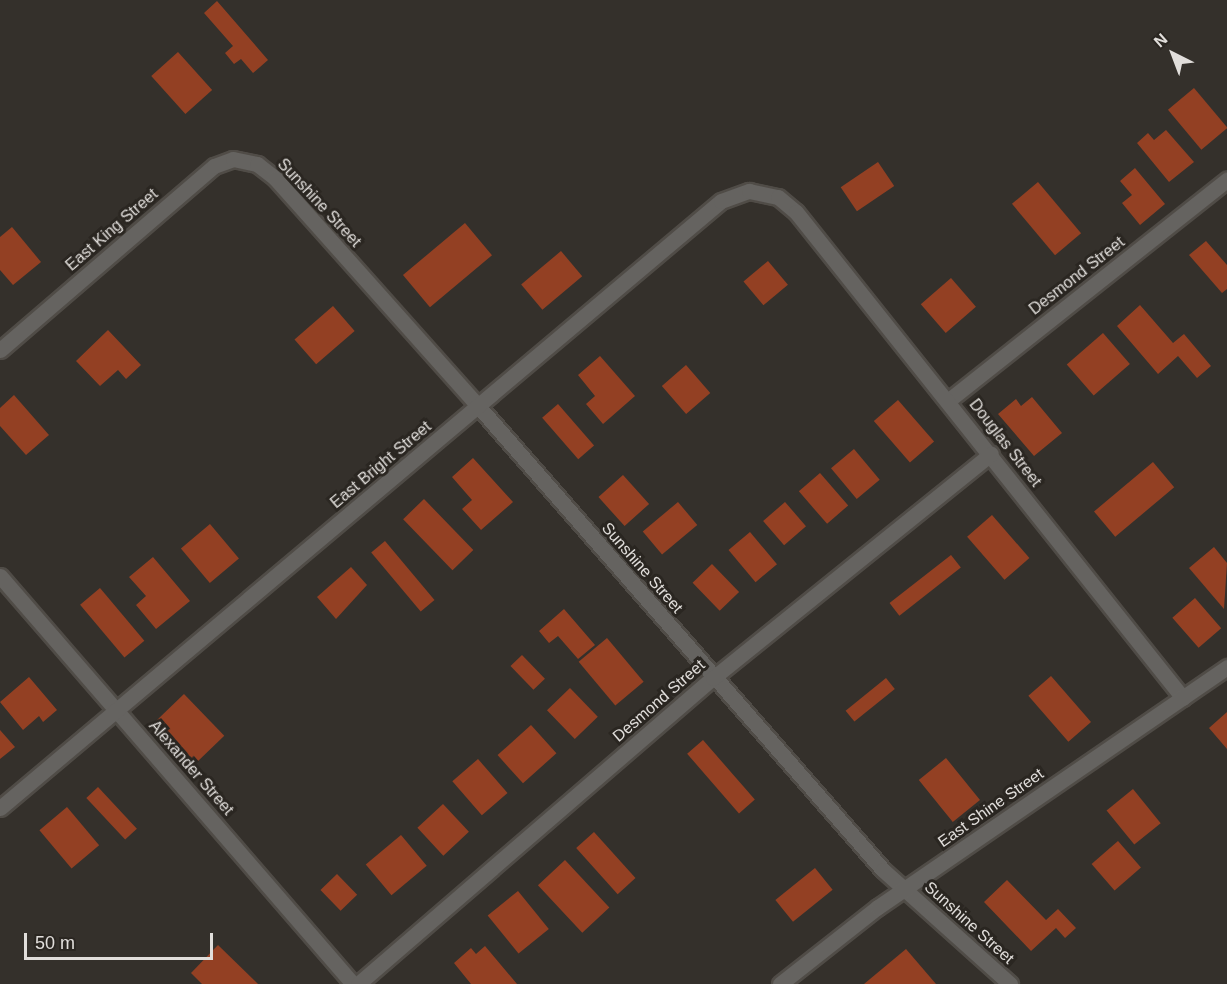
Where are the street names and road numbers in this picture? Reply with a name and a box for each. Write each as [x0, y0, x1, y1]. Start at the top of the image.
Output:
street label: Sunshine Street [273, 155, 365, 251]
street label: East King Street [62, 185, 162, 275]
street label: Desmond Street [1026, 233, 1128, 319]
street label: Douglas Street [965, 395, 1045, 491]
street label: East Bright Street [327, 417, 435, 513]
street label: Sunshine Street [597, 519, 687, 617]
street label: Desmond Street [609, 656, 709, 746]
street label: Alexander Street [145, 717, 237, 819]
street label: East Shine Street [934, 764, 1048, 852]
street label: Sunshine Street [920, 878, 1018, 968]

